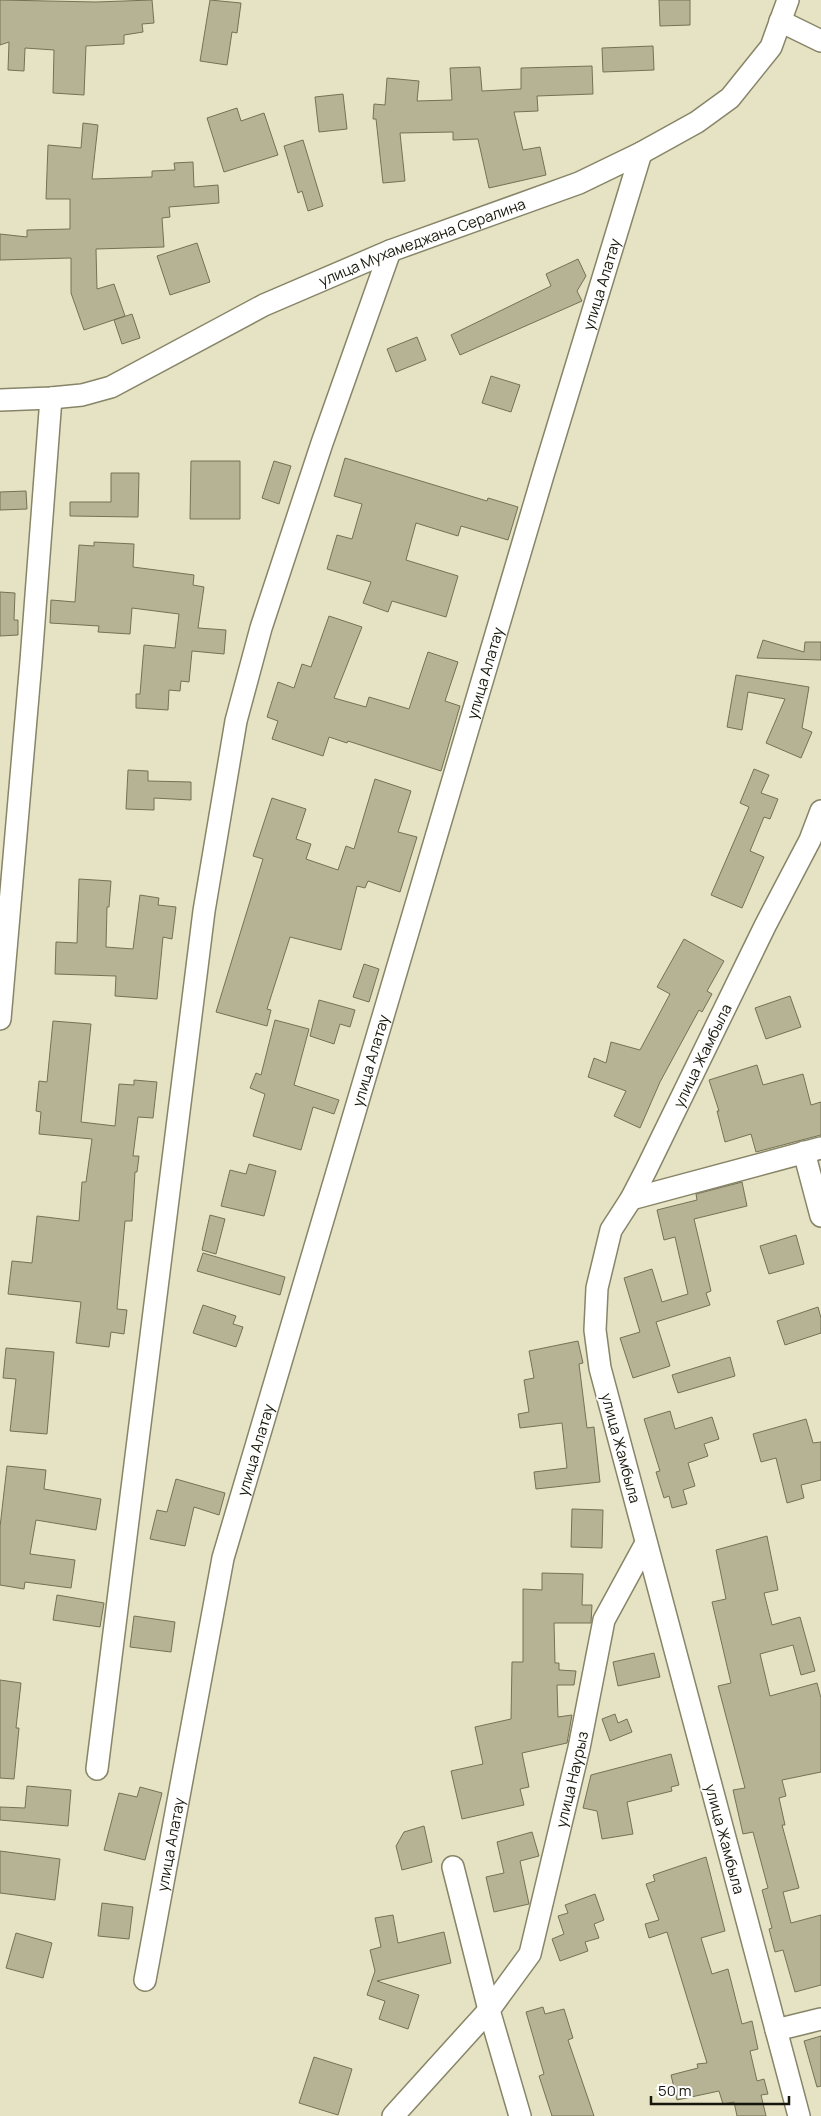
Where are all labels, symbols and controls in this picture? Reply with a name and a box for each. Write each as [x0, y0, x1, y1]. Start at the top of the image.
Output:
street label: улица Мухамеджана Сералина [315, 193, 528, 291]
street label: улица Алатау [577, 235, 625, 333]
street label: улица Алатау [461, 624, 508, 722]
street label: улица Жамбыла [668, 1000, 736, 1111]
street label: улица Алатау [346, 1012, 394, 1109]
street label: улица Жамбыла [596, 1391, 646, 1505]
street label: улица Алатау [231, 1401, 279, 1498]
street label: улица Наурыз [550, 1729, 593, 1829]
street label: улица Жамбыла [700, 1782, 750, 1896]
street label: улица Алатау [151, 1796, 189, 1893]
scale bar [651, 2074, 788, 2106]
text: 50 m [658, 2080, 692, 2101]

